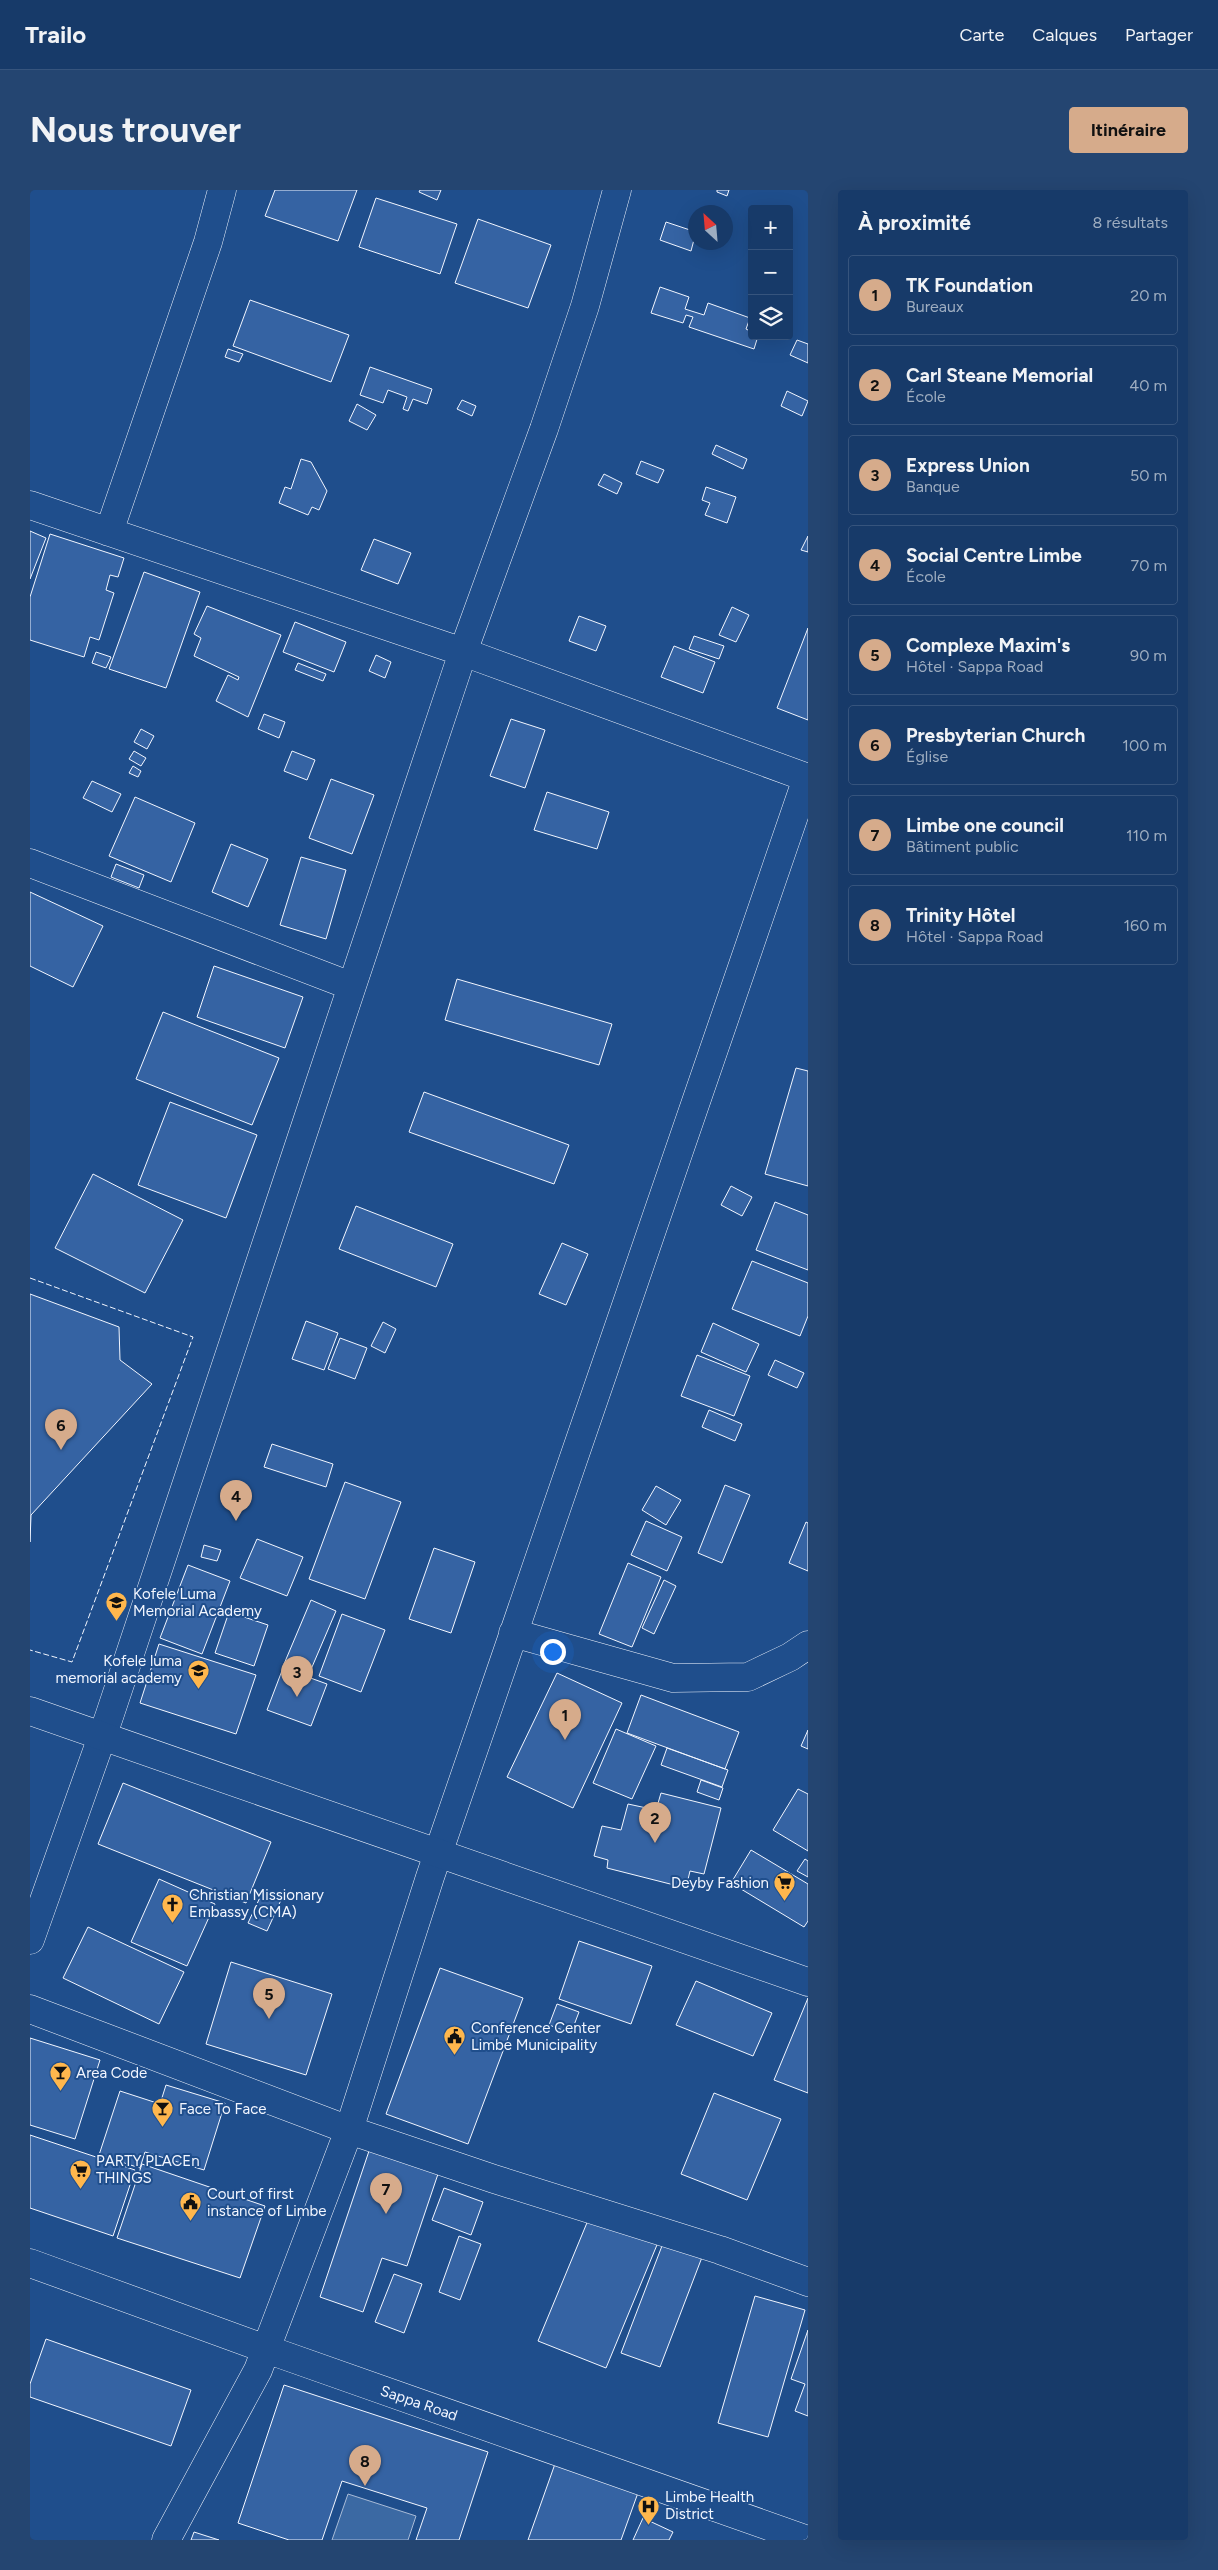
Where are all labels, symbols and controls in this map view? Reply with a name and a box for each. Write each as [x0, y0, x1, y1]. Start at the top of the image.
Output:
text: Trailo [25, 20, 86, 49]
text: Carte [959, 24, 1004, 46]
text: Calques [1032, 24, 1097, 46]
text: Partager [1125, 24, 1193, 46]
button: Itinéraire [1069, 107, 1188, 153]
text: Nous trouver [30, 109, 241, 151]
north arrow [688, 205, 733, 250]
map controls [748, 205, 793, 340]
button: + [748, 205, 793, 250]
text: À proximité [858, 210, 971, 235]
text: 8 résultats [1092, 213, 1168, 232]
button: − [748, 250, 793, 295]
text: TK Foundation [906, 274, 1033, 297]
text: 1 [872, 286, 878, 305]
text: 20 m [1130, 286, 1167, 305]
button: layers [748, 295, 793, 340]
text: Bureaux [906, 297, 964, 316]
text: Carl Steane Memorial [906, 364, 1093, 387]
text: 2 [870, 376, 880, 395]
text: 40 m [1129, 376, 1167, 395]
text: École [906, 387, 946, 406]
text: Express Union [906, 454, 1030, 477]
text: 3 [871, 466, 879, 485]
text: 50 m [1130, 466, 1167, 485]
text: Banque [906, 477, 960, 496]
text: Social Centre Limbe [906, 544, 1082, 567]
text: 4 [870, 556, 880, 575]
text: 70 m [1131, 556, 1167, 575]
text: École [906, 567, 946, 586]
text: Complexe Maxim's [906, 634, 1070, 657]
text: 5 [870, 646, 880, 665]
text: 90 m [1130, 646, 1167, 665]
text: Hôtel · Sappa Road [906, 657, 1043, 676]
text: Presbyterian Church [906, 724, 1085, 747]
text: 6 [870, 736, 880, 755]
text: 100 m [1122, 736, 1167, 755]
text: Église [906, 747, 948, 766]
text: Limbe one council [906, 814, 1064, 837]
text: 7 [871, 826, 879, 845]
text: 110 m [1126, 826, 1167, 845]
text: Bâtiment public [906, 837, 1019, 856]
text: Trinity Hôtel [906, 904, 1015, 927]
text: 8 [870, 916, 880, 935]
text: 160 m [1124, 916, 1167, 935]
text: Hôtel · Sappa Road [906, 927, 1043, 946]
pin: 6 [45, 1409, 77, 1450]
pin: 4 [220, 1480, 252, 1521]
place label: Kofele Luma Memorial Academy [133, 1585, 262, 1620]
school or university icon: Kofele Luma Memorial Academy [105, 1591, 129, 1622]
your location [540, 1639, 566, 1665]
place label: Kofele luma memorial academy [55, 1652, 182, 1687]
pin: 3 [281, 1656, 313, 1697]
school or university icon: Kofele luma memorial academy [186, 1658, 210, 1689]
pin: 1 [549, 1699, 581, 1740]
pin: 2 [639, 1802, 671, 1843]
supermarket icon: Deyby Fashion [773, 1871, 797, 1902]
place label: Deyby Fashion [671, 1874, 769, 1892]
place label: Christian Missionary Embassy (CMA) [189, 1886, 324, 1921]
church icon: Christian Missionary Embassy (CMA) [161, 1892, 185, 1923]
pin: 5 [253, 1978, 285, 2019]
place label: Conference Center Limbe Municipality [471, 2019, 600, 2054]
public building icon: Conference Center Limbe Municipality [443, 2025, 467, 2056]
bar icon: Area Code [48, 2061, 72, 2092]
place label: Area Code [76, 2064, 147, 2082]
bar icon: Face To Face [151, 2097, 175, 2128]
place label: Face To Face [179, 2100, 267, 2118]
place label: PARTY PLACEn THINGS [96, 2152, 200, 2187]
supermarket icon: PARTY PLACEn THINGS [68, 2158, 92, 2189]
pin: 7 [370, 2173, 402, 2214]
place label: Court of first instance of Limbe [207, 2185, 326, 2220]
public building icon: Court of first instance of Limbe [179, 2191, 203, 2222]
street label: Sappa Road [378, 2381, 460, 2425]
pin: 8 [349, 2445, 381, 2486]
place label: Limbe Health District [665, 2488, 754, 2523]
hospital icon: Limbe Health District [637, 2494, 661, 2525]

